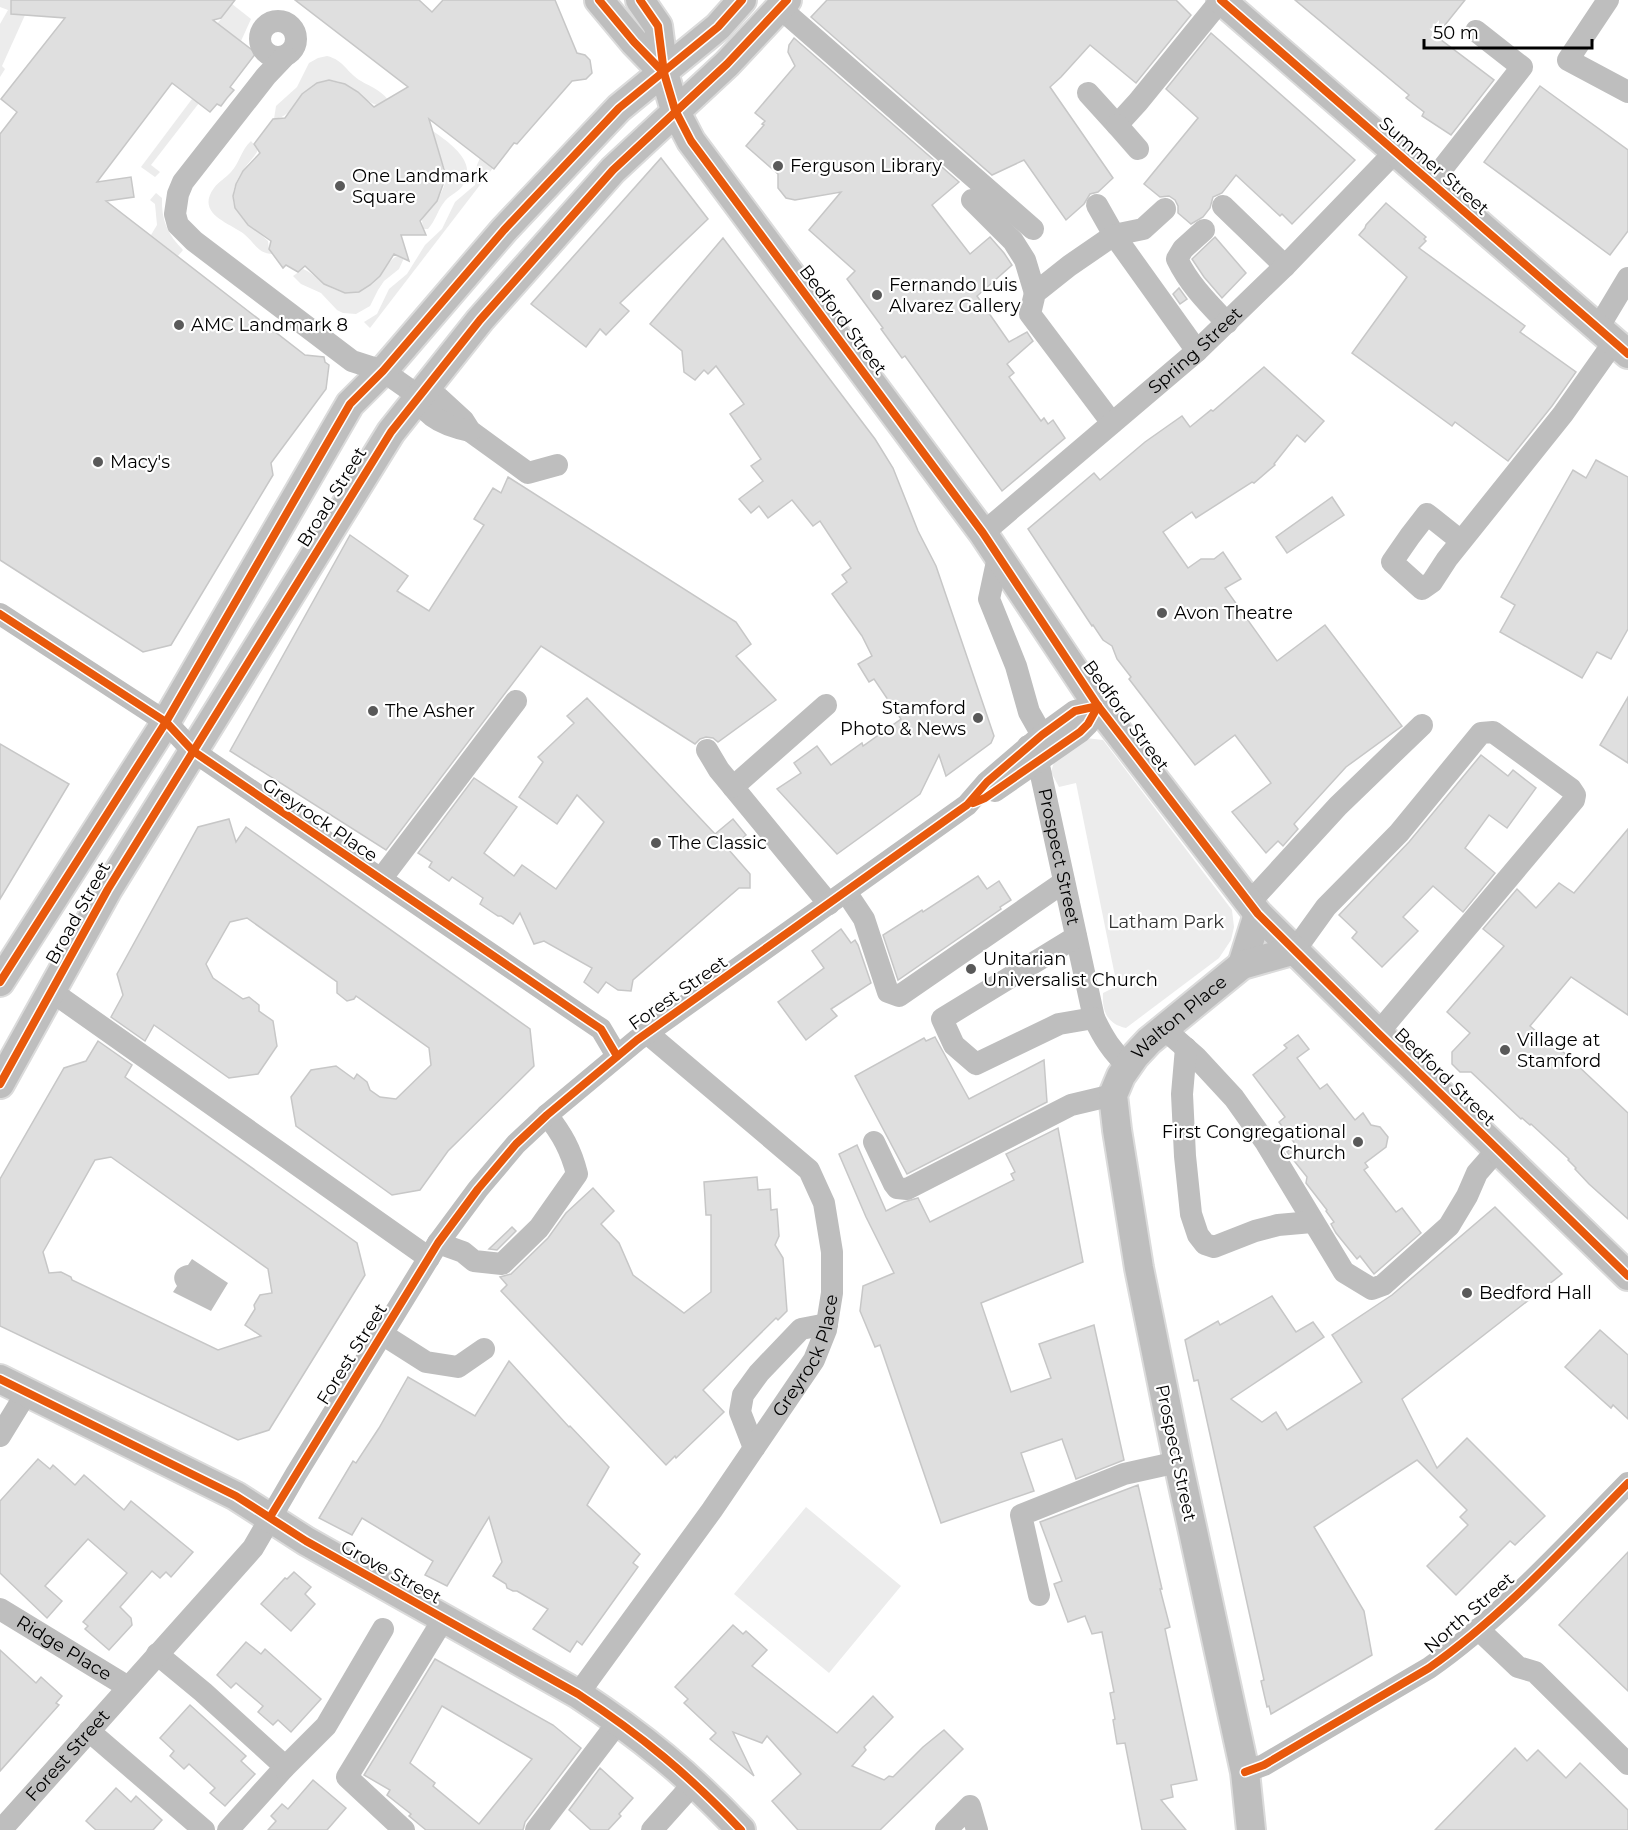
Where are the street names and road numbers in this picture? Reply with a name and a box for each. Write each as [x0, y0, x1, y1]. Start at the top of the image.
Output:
street label: Summer Street [1374, 112, 1494, 220]
street label: Bedford Street [794, 261, 892, 379]
street label: Spring Street [1144, 302, 1247, 399]
street label: Broad Street [293, 443, 371, 551]
street label: Bedford Street [1078, 656, 1174, 776]
street label: Greyrock Place [258, 773, 382, 867]
street label: Prospect Street [1033, 786, 1084, 927]
street label: Broad Street [41, 858, 115, 968]
street label: Forest Street [624, 951, 732, 1035]
street label: Walton Place [1126, 971, 1232, 1064]
street label: Bedford Street [1390, 1023, 1500, 1131]
street label: Greyrock Place [768, 1293, 843, 1421]
street label: Forest Street [312, 1299, 392, 1409]
street label: Prospect Street [1151, 1383, 1201, 1523]
street label: Grove Street [337, 1535, 445, 1609]
street label: North Street [1420, 1568, 1518, 1658]
street label: Ridge Place [13, 1611, 116, 1685]
street label: Forest Street [21, 1705, 114, 1806]

